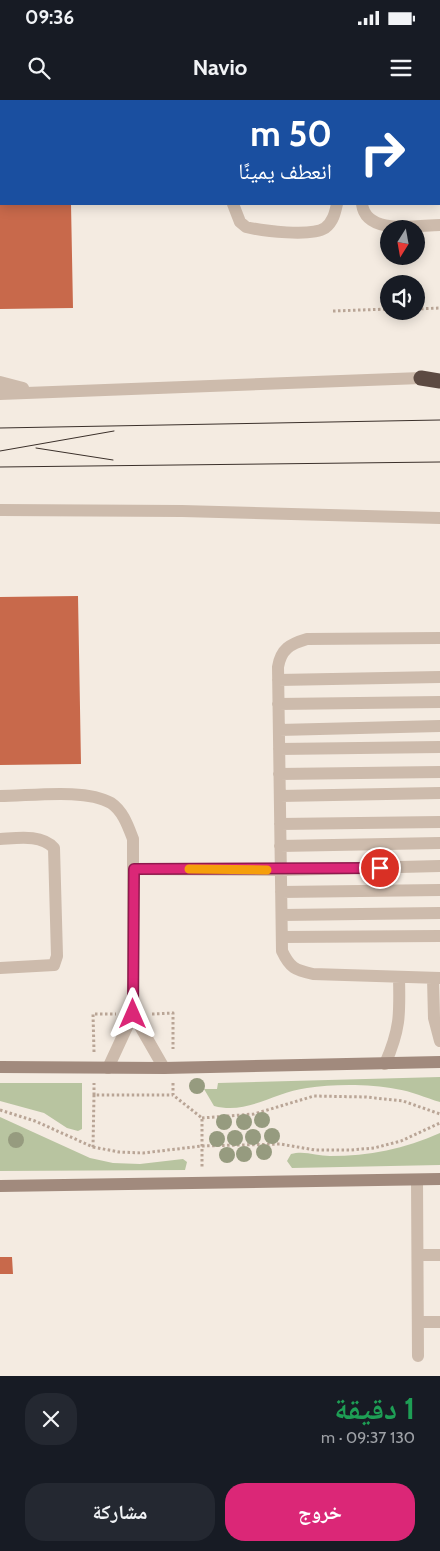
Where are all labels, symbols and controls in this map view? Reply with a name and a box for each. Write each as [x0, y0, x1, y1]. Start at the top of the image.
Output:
text: 09:36 [25, 6, 74, 29]
icon: search [25, 54, 53, 82]
text: Navio [193, 54, 247, 81]
icon: menu [387, 54, 415, 82]
text: 50 m [250, 112, 332, 155]
icon: right [350, 120, 415, 185]
text: انعطف يمينًا [238, 158, 332, 185]
north arrow [380, 220, 425, 265]
map controls [380, 220, 425, 320]
button: sound [380, 275, 425, 320]
pin [359, 847, 401, 889]
icon: arrive [366, 854, 394, 882]
position arrow [106, 987, 158, 1039]
text: 1 دقيقة [334, 1390, 415, 1427]
button: close [25, 1393, 77, 1445]
text: 130 m · 09:37 [321, 1428, 415, 1447]
button: مشاركة [25, 1483, 215, 1541]
button: خروج [225, 1483, 415, 1541]

